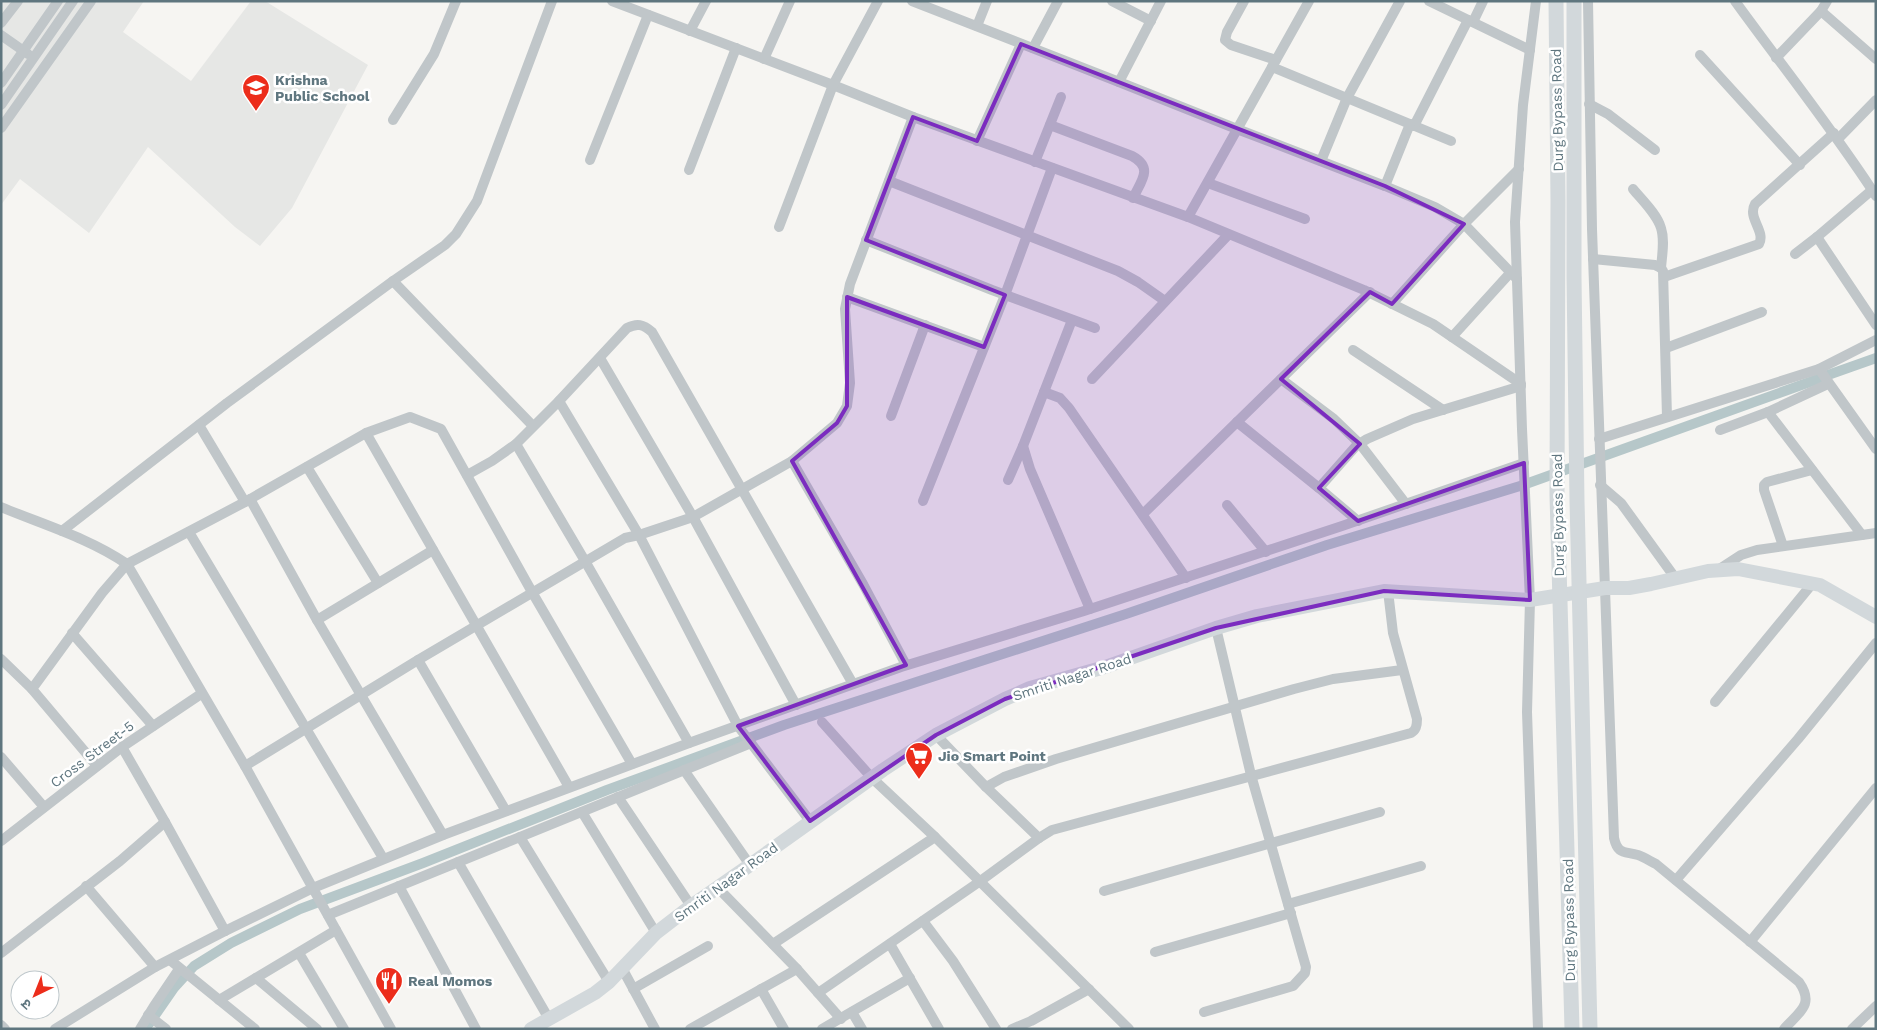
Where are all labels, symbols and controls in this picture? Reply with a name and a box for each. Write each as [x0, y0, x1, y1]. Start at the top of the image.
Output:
street label: Durg Bypass Road [1548, 48, 1566, 172]
place label: Krishna Public School [275, 72, 370, 104]
school or university icon: Krishna Public School [241, 73, 271, 112]
street label: Durg Bypass Road [1549, 453, 1567, 577]
street label: Smriti Nagar Road [1011, 650, 1133, 704]
street label: Cross Street-5 [47, 717, 137, 791]
supermarket icon: Jio Smart Point [904, 741, 934, 780]
place label: Jio Smart Point [938, 748, 1046, 764]
street label: Smriti Nagar Road [671, 839, 781, 925]
street label: Durg Bypass Road [1560, 858, 1578, 982]
restaurant icon: Real Momos [374, 966, 404, 1005]
north arrow [10, 970, 60, 1020]
place label: Real Momos [408, 973, 493, 989]
text: उ [17, 995, 35, 1013]

